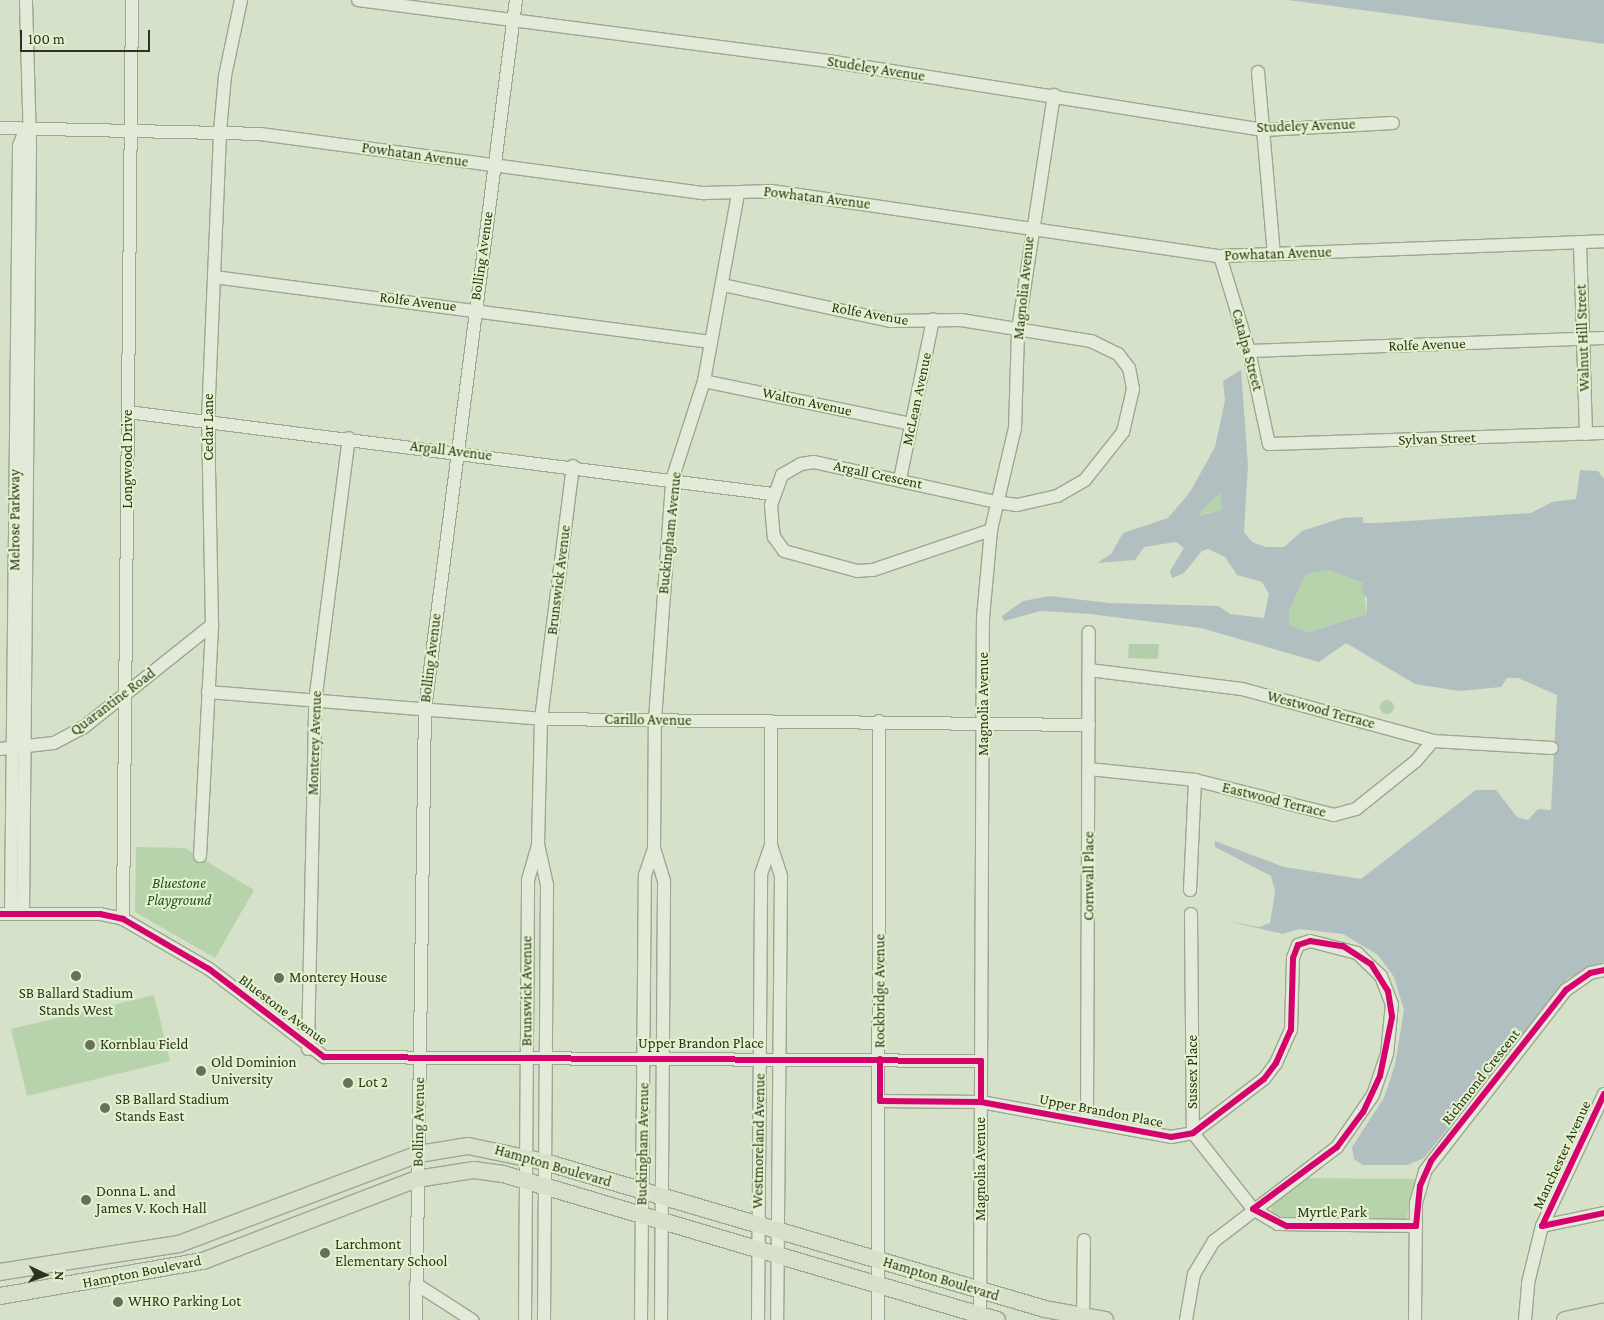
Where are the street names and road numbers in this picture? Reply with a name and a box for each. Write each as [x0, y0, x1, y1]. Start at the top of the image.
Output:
street label: Studeley Avenue [826, 52, 926, 86]
street label: Studeley Avenue [1256, 115, 1356, 137]
street label: Powhatan Avenue [360, 139, 470, 171]
street label: Powhatan Avenue [763, 183, 871, 213]
street label: Bolling Avenue [467, 210, 497, 302]
street label: Magnolia Avenue [1010, 235, 1038, 341]
street label: Powhatan Avenue [1224, 243, 1332, 265]
street label: Walnut Hill Street [1572, 284, 1594, 392]
street label: Rolfe Avenue [378, 288, 458, 316]
street label: Rolfe Avenue [830, 298, 910, 330]
street label: Catalpa Street [1227, 307, 1267, 393]
street label: Rolfe Avenue [1388, 335, 1466, 355]
street label: McLean Avenue [898, 351, 936, 447]
street label: Walton Avenue [760, 384, 854, 420]
street label: Cedar Lane [200, 393, 218, 461]
street label: Longwood Drive [119, 409, 137, 509]
street label: Sylvan Street [1398, 429, 1476, 449]
street label: Argall Avenue [409, 437, 493, 465]
street label: Argall Crescent [832, 457, 924, 493]
street label: Melrose Parkway [6, 469, 24, 571]
street label: Buckingham Avenue [655, 471, 685, 595]
street label: Brunswick Avenue [543, 524, 575, 636]
street label: Bolling Avenue [417, 612, 445, 704]
street label: Magnolia Avenue [975, 652, 993, 756]
street label: Quarantine Road [67, 664, 159, 740]
street label: Westwood Terrace [1265, 687, 1377, 733]
street label: Monterey Avenue [304, 690, 326, 796]
street label: Carillo Avenue [604, 710, 692, 730]
street label: Eastwood Terrace [1220, 778, 1328, 822]
street label: Cornwall Place [1080, 831, 1098, 921]
street label: Rockbridge Avenue [871, 934, 889, 1048]
street label: Brunswick Avenue [518, 936, 536, 1046]
street label: Bluestone Avenue [235, 971, 331, 1049]
street label: Richmond Crescent [1438, 1025, 1524, 1129]
street label: Upper Brandon Place [638, 1035, 764, 1053]
street label: Sussex Place [1184, 1035, 1202, 1109]
street label: Westmoreland Avenue [749, 1073, 769, 1209]
street label: Bolling Avenue [409, 1077, 429, 1167]
street label: Buckingham Avenue [633, 1082, 653, 1206]
street label: Upper Brandon Place [1038, 1090, 1164, 1132]
street label: Manchester Avenue [1529, 1098, 1595, 1212]
street label: Magnolia Avenue [972, 1117, 990, 1221]
street label: Hampton Boulevard [493, 1141, 613, 1191]
street label: Myrtle Park [1297, 1204, 1367, 1222]
street label: Hampton Boulevard [81, 1252, 203, 1292]
street label: Hampton Boulevard [881, 1253, 1001, 1305]

